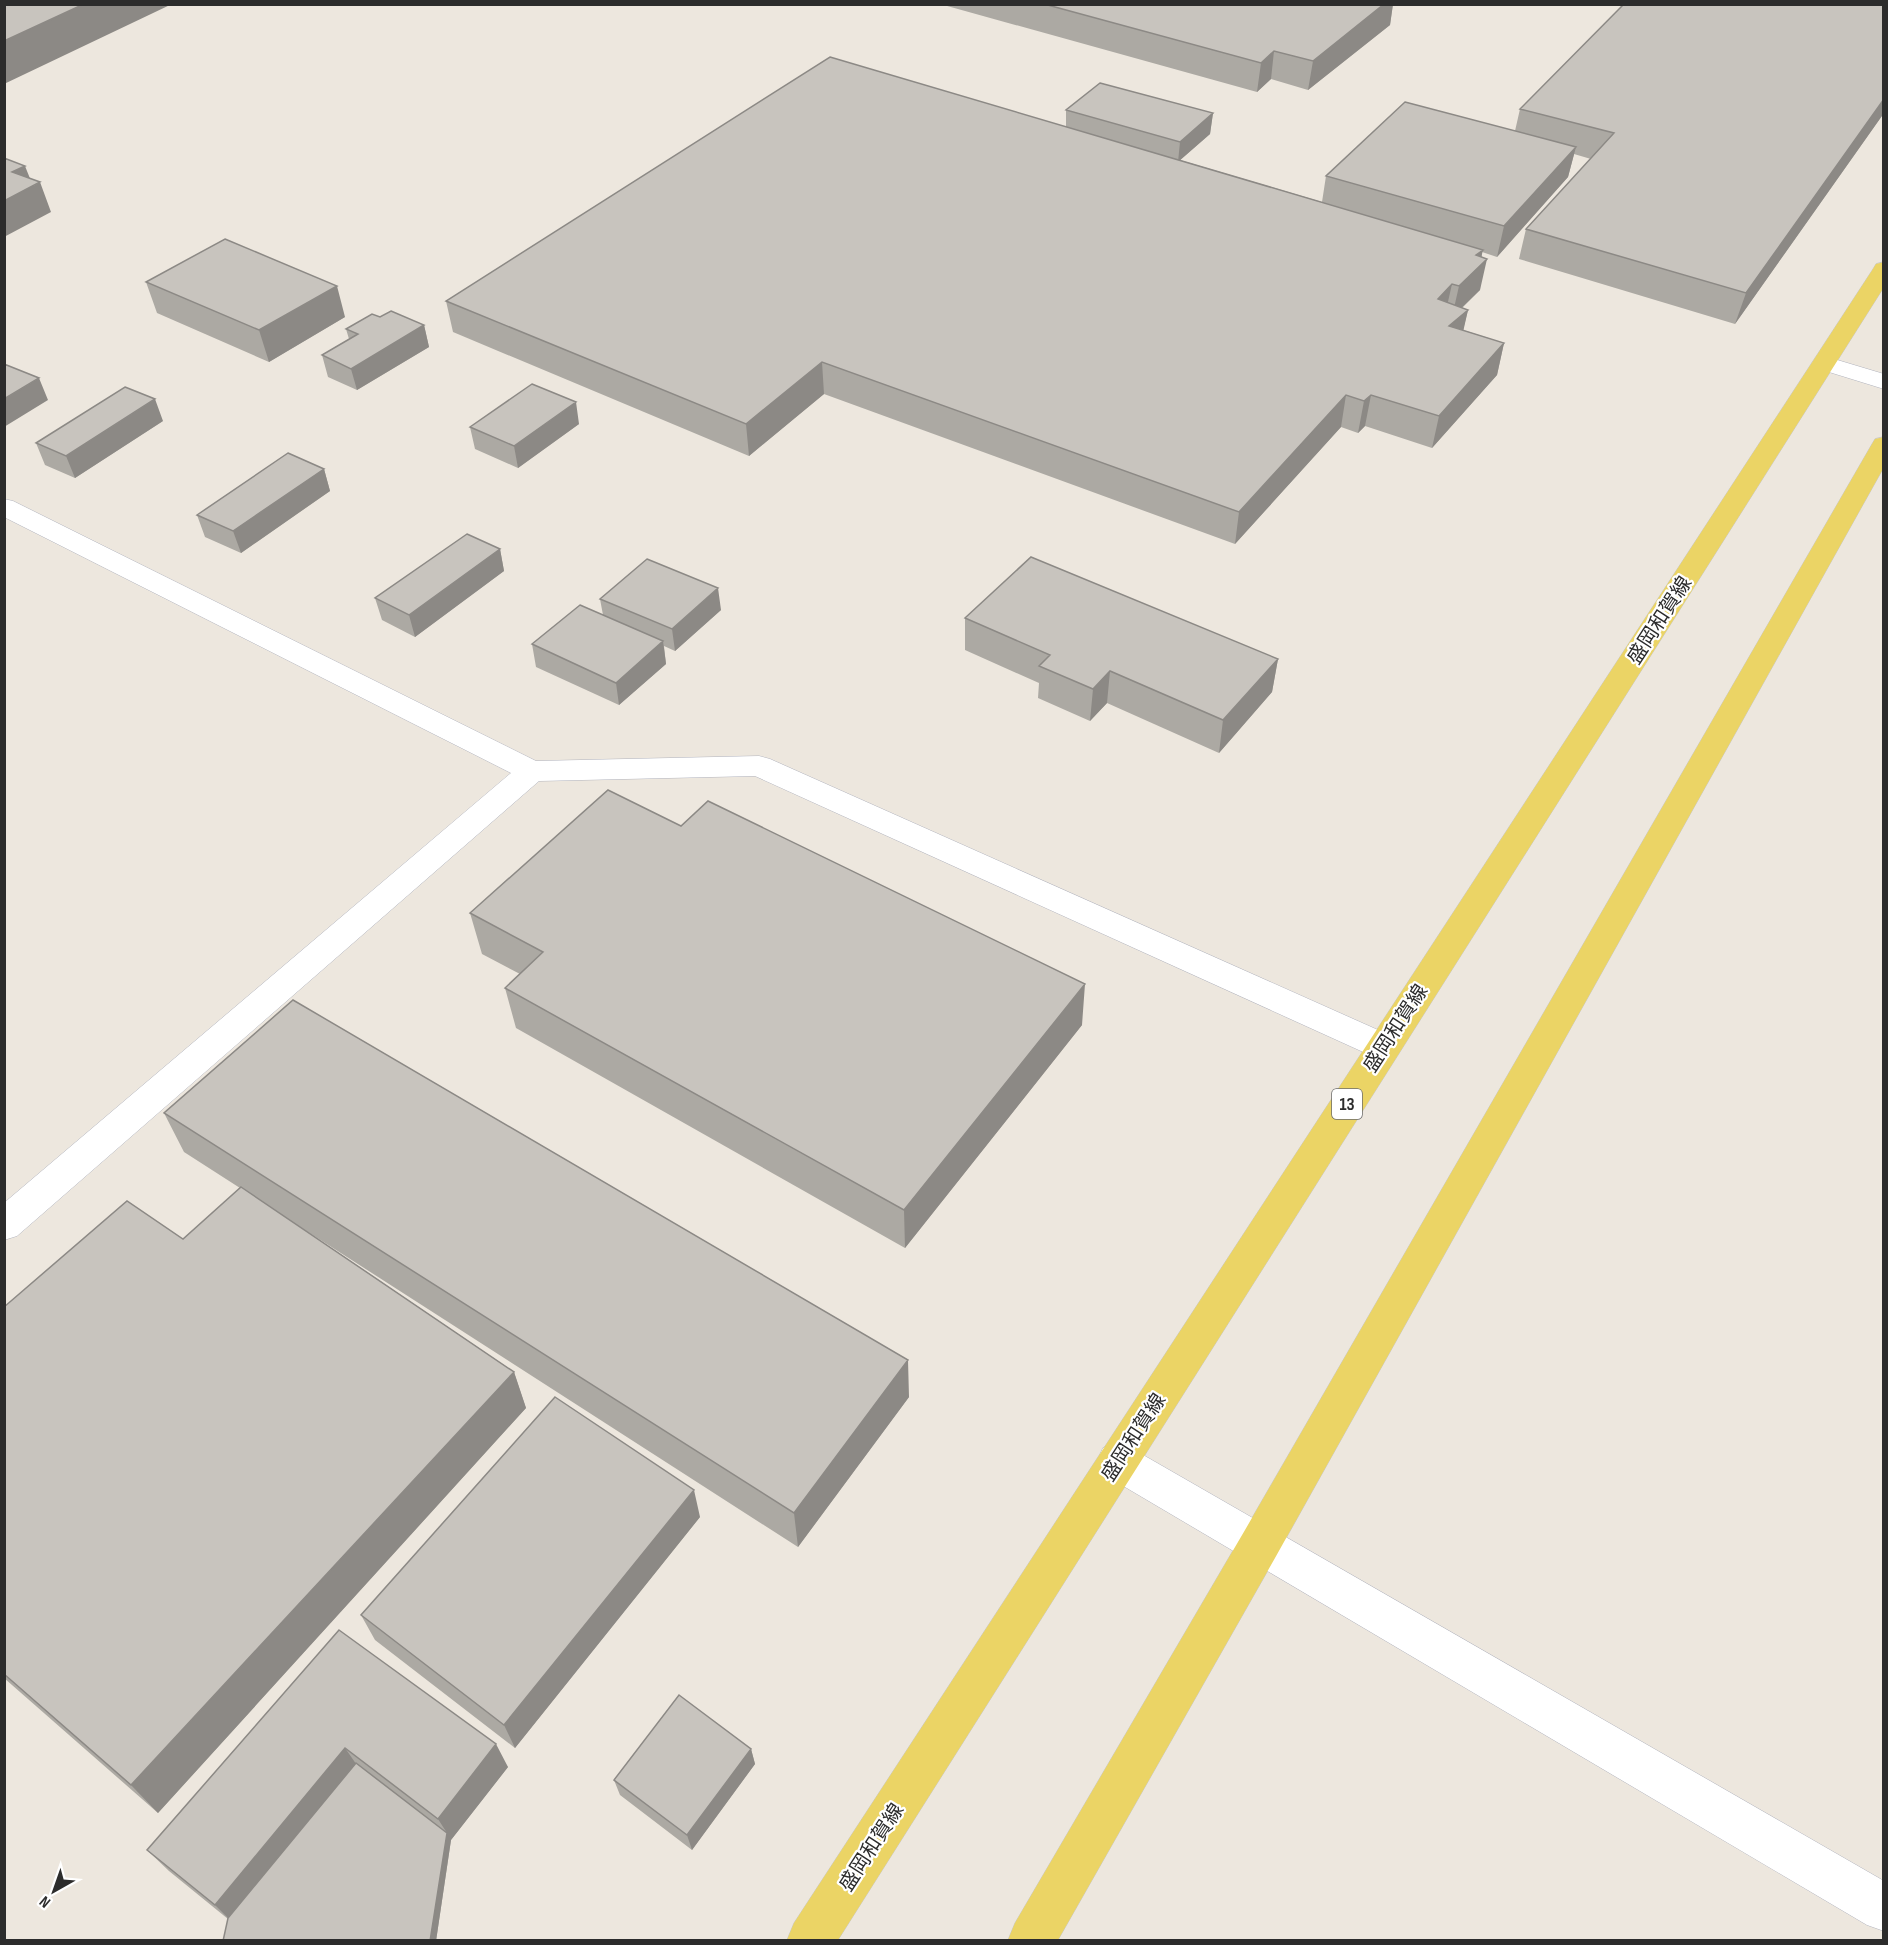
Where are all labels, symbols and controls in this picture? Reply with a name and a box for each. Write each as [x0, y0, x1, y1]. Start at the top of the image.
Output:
street label: 盛岡和賀線 [1623, 572, 1697, 669]
street label: 盛岡和賀線 [1359, 980, 1433, 1077]
road number: 13 [1332, 1089, 1362, 1119]
street label: 盛岡和賀線 [1097, 1389, 1171, 1486]
street label: 盛岡和賀線 [835, 1799, 909, 1896]
north arrow [24, 1861, 84, 1921]
text: N [36, 1891, 55, 1911]

